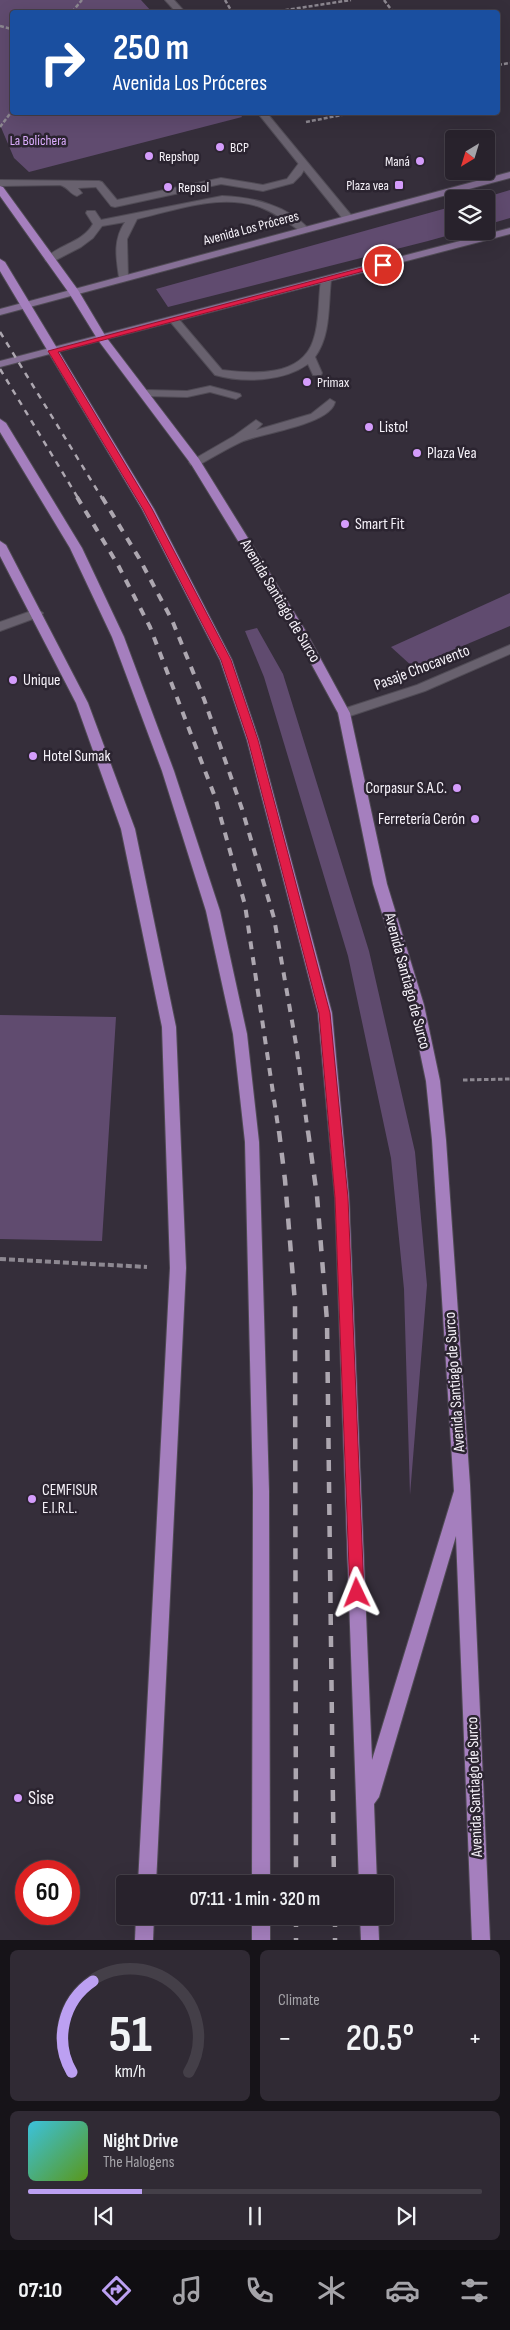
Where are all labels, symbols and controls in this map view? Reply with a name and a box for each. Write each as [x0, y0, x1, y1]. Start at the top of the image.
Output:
text: 250 m [113, 27, 189, 70]
icon: right [30, 30, 95, 95]
text: Avenida Los Próceres [113, 70, 267, 97]
north arrow [445, 130, 495, 180]
map controls [445, 130, 495, 240]
park label: La Bolichera [10, 132, 66, 149]
place label: BCP [230, 139, 249, 156]
marker: BCP [214, 141, 226, 153]
place label: Repshop [159, 148, 200, 165]
marker: Repshop [143, 150, 155, 162]
place label: Maná [385, 153, 410, 170]
marker: Maná [414, 155, 426, 167]
place label: Plaza vea [346, 177, 389, 194]
place label: Repsol [178, 179, 209, 196]
marker: Plaza vea [393, 179, 405, 191]
marker: Repsol [162, 181, 174, 193]
button: layers [445, 190, 495, 240]
street label: Avenida Los Próceres [200, 207, 301, 249]
pin [362, 244, 404, 286]
icon: arrive [369, 251, 397, 279]
place label: Primax [317, 374, 350, 391]
marker: Primax [301, 376, 313, 388]
place label: Listo! [379, 418, 408, 437]
marker: Listo! [363, 421, 375, 433]
place label: Plaza Vea [427, 444, 477, 463]
marker: Plaza Vea [411, 447, 423, 459]
place label: Smart Fit [355, 515, 405, 534]
marker: Smart Fit [339, 518, 351, 530]
street label: Avenida Santiago de Surco [235, 535, 324, 666]
street label: Pasaje Chocavento [372, 641, 472, 695]
place label: Unique [23, 671, 61, 690]
marker: Unique [7, 674, 19, 686]
place label: Hotel Sumak [43, 747, 111, 766]
marker: Hotel Sumak [27, 750, 39, 762]
place label: Corpasur S.A.C. [365, 779, 447, 798]
marker: Corpasur S.A.C. [451, 782, 463, 794]
place label: Ferretería Cerón [378, 810, 465, 829]
marker: Ferretería Cerón [469, 813, 481, 825]
street label: Avenida Santiago de Surco [379, 910, 434, 1051]
street label: Avenida Santiago de Surco [441, 1311, 469, 1454]
place label: CEMFISUR E.I.R.L. [42, 1481, 98, 1518]
marker: CEMFISUR E.I.R.L. [26, 1493, 38, 1505]
position arrow [330, 1566, 382, 1618]
street label: Avenida Santiago de Surco [463, 1717, 487, 1858]
place label: Sise [28, 1787, 54, 1810]
marker: Sise [12, 1792, 24, 1804]
speed limit sign: 60 [15, 1860, 80, 1925]
text: 07:11 · 1 min · 320 m [190, 1888, 320, 1911]
text: Climate [278, 1991, 320, 2010]
text: 51 [108, 2004, 152, 2067]
text: 20.5° [346, 2016, 414, 2061]
text: − [278, 2022, 292, 2055]
text: + [468, 2022, 482, 2055]
text: km/h [115, 2061, 145, 2082]
text: Night Drive [103, 2130, 178, 2153]
text: The Halogens [103, 2153, 174, 2172]
icon: previous [90, 2202, 118, 2230]
icon: pause [241, 2202, 269, 2230]
icon: next [392, 2202, 420, 2230]
icon: directions [99, 2273, 134, 2308]
icon: music [170, 2273, 205, 2308]
icon: phone [242, 2273, 277, 2308]
icon: climate [314, 2273, 349, 2308]
icon: car [385, 2273, 420, 2308]
icon: filters [457, 2273, 492, 2308]
text: 07:10 [18, 2277, 62, 2304]

